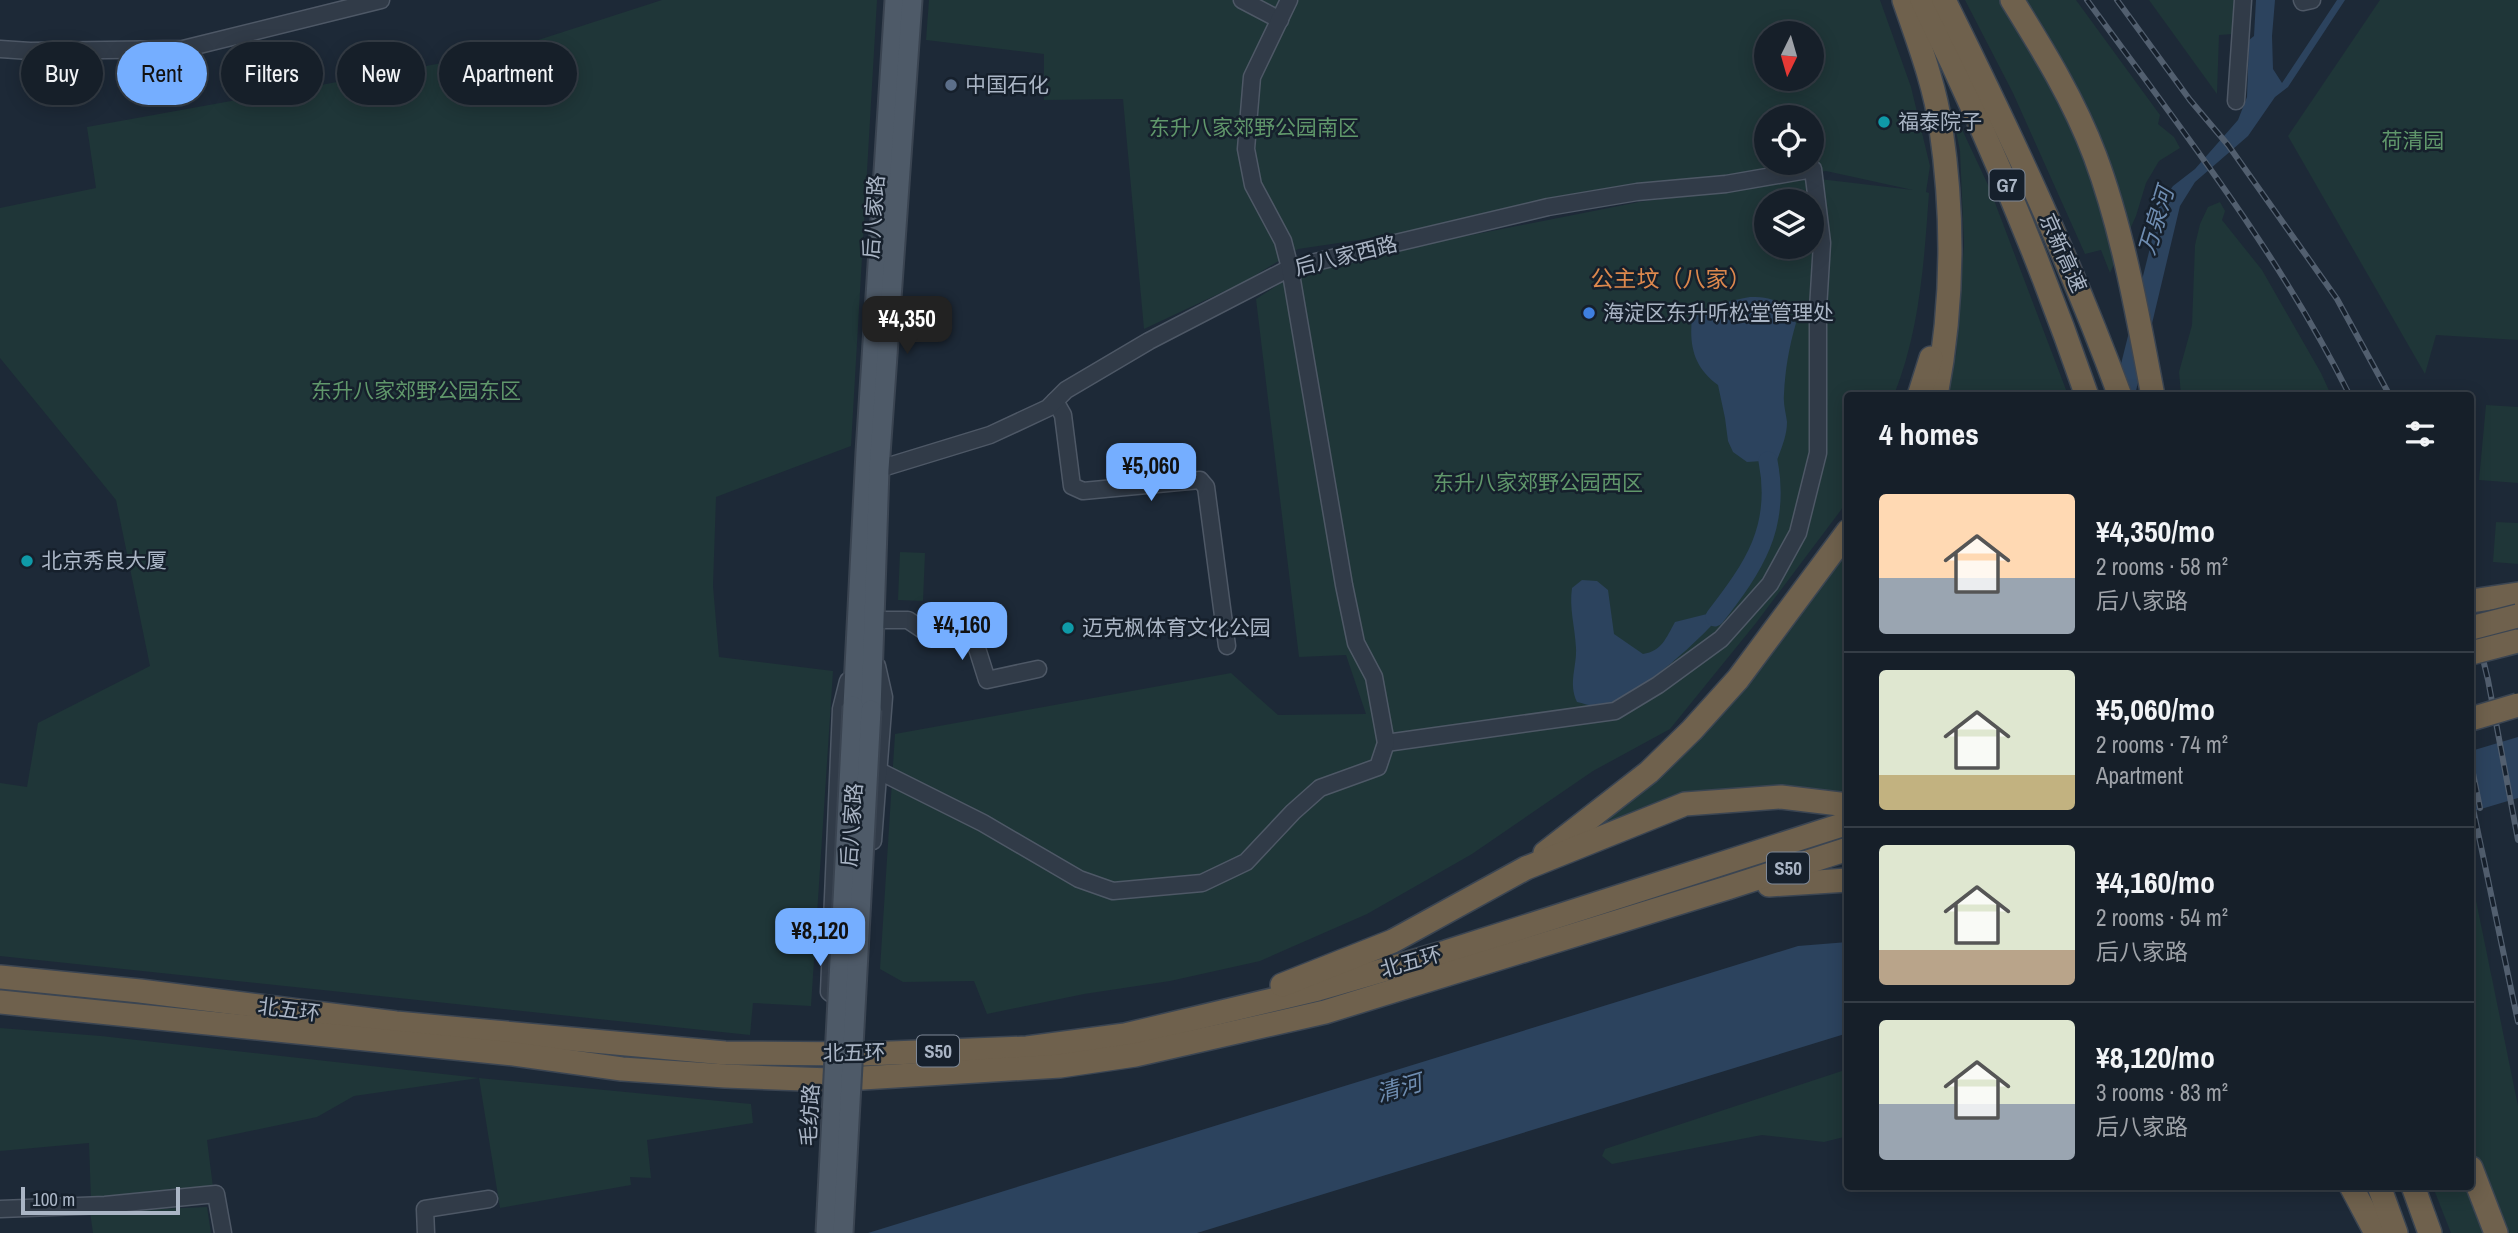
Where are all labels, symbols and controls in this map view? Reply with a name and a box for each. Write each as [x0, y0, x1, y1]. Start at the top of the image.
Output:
north arrow [1754, 21, 1824, 91]
map controls [1754, 21, 1824, 259]
chip: Buy [21, 42, 103, 105]
chip: Rent [117, 42, 207, 105]
chip: Filters [221, 42, 323, 105]
chip: New [337, 42, 425, 105]
chip: Apartment [439, 42, 577, 105]
place label: 中国石化 [965, 70, 1049, 99]
marker: 中国石化 [943, 77, 959, 93]
button: locate [1754, 105, 1824, 175]
place label: 福泰院子 [1898, 107, 1982, 136]
park label: 东升八家郊野公园南区 [1149, 113, 1359, 142]
marker: 福泰院子 [1876, 114, 1892, 130]
park label: 荷清园 [2382, 126, 2445, 155]
road number: G7 [1990, 169, 2024, 200]
street label: 后八家路 [856, 174, 891, 260]
water label: 万泉河 [2131, 180, 2182, 258]
button: layers [1754, 189, 1824, 259]
street label: 京新高速 [2033, 209, 2094, 297]
street label: 后八家西路 [1291, 229, 1400, 282]
district label: 公主坟（八家） [1591, 263, 1752, 294]
pin: ¥4,350 [850, 296, 964, 356]
place label: 海淀区东升听松堂管理处 [1603, 298, 1834, 327]
text: ¥4,350 [878, 303, 936, 334]
marker: 海淀区东升听松堂管理处 [1581, 305, 1597, 321]
park label: 东升八家郊野公园东区 [311, 376, 521, 405]
text: 4 homes [1879, 414, 1979, 454]
icon: filters [2401, 415, 2439, 453]
pin: ¥5,060 [1094, 444, 1208, 503]
text: ¥5,060 [1122, 450, 1180, 481]
park label: 东升八家郊野公园西区 [1433, 468, 1643, 497]
text: ¥4,350/mo [2096, 511, 2215, 551]
icon: home [1935, 522, 2019, 606]
place label: 北京秀良大厦 [41, 546, 167, 575]
text: 2 rooms · 58 m² [2096, 551, 2228, 582]
marker: 北京秀良大厦 [19, 553, 35, 569]
text: 后八家路 [2096, 585, 2188, 616]
pin: ¥4,160 [905, 602, 1019, 662]
text: ¥4,160 [933, 609, 991, 640]
place label: 迈克枫体育文化公园 [1082, 613, 1271, 642]
marker: 迈克枫体育文化公园 [1060, 620, 1076, 636]
text: ¥5,060/mo [2096, 689, 2215, 729]
icon: home [1935, 698, 2019, 782]
text: 2 rooms · 74 m² [2096, 729, 2228, 760]
text: Apartment [2096, 760, 2183, 791]
street label: 后八家路 [834, 782, 869, 868]
road number: S50 [1767, 852, 1809, 884]
text: ¥4,160/mo [2096, 862, 2215, 902]
icon: home [1935, 873, 2019, 957]
text: 2 rooms · 54 m² [2096, 902, 2228, 933]
pin: ¥8,120 [763, 908, 877, 968]
text: ¥8,120 [791, 915, 849, 946]
text: 后八家路 [2096, 936, 2188, 967]
street label: 北五环 [1377, 939, 1445, 984]
street label: 北五环 [256, 991, 322, 1028]
road number: S50 [917, 1036, 959, 1066]
street label: 北五环 [822, 1037, 886, 1068]
text: ¥8,120/mo [2096, 1037, 2215, 1077]
icon: home [1935, 1048, 2019, 1132]
water label: 清河 [1372, 1065, 1429, 1109]
text: 3 rooms · 83 m² [2096, 1077, 2228, 1108]
street label: 毛纺路 [793, 1083, 826, 1147]
text: 后八家路 [2096, 1111, 2188, 1142]
scale bar [21, 1184, 180, 1216]
text: 100 m [32, 1186, 75, 1212]

